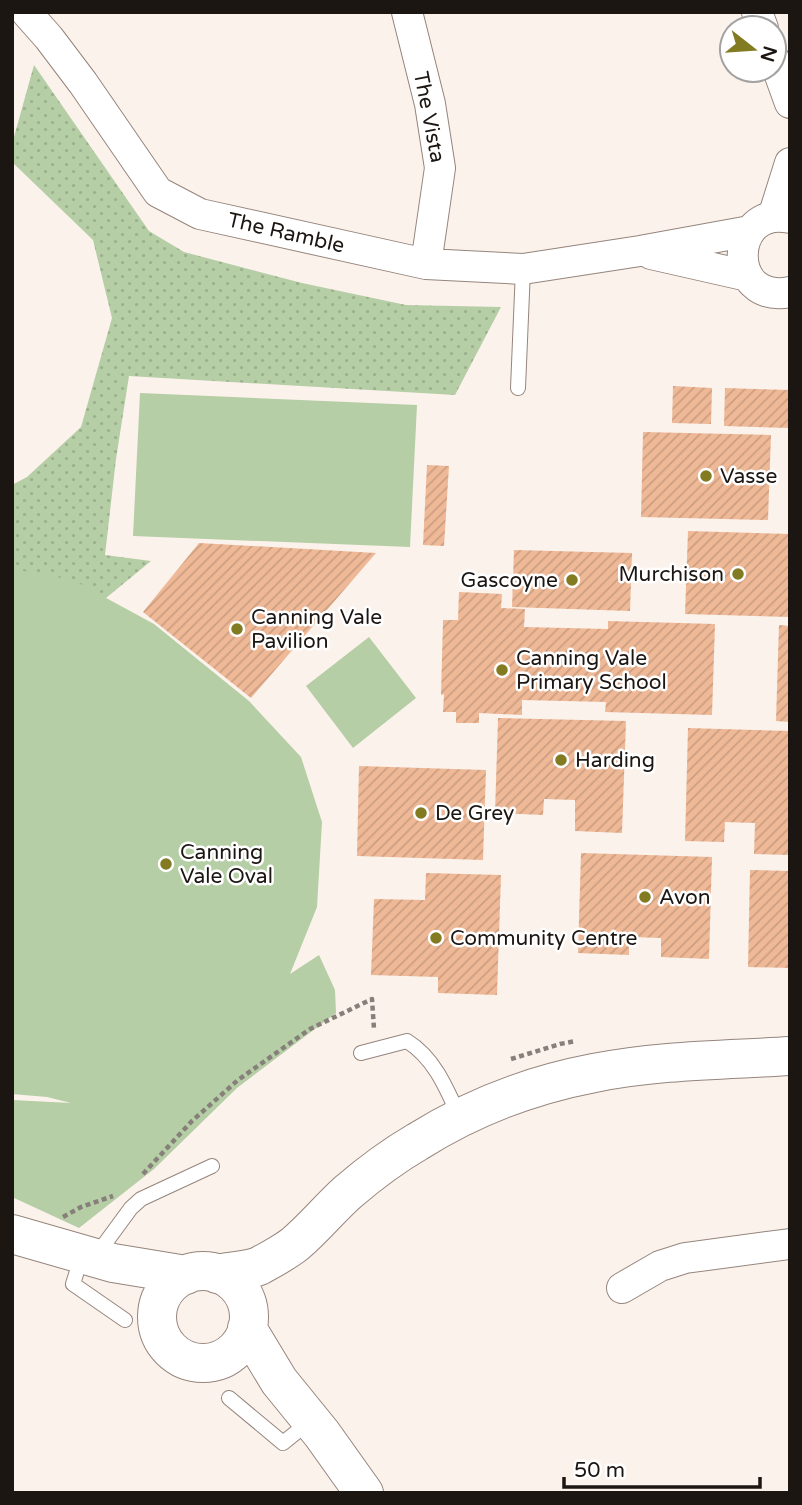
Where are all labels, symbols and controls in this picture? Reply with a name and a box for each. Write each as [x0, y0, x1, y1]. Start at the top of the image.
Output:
north arrow [718, 14, 788, 84]
text: N [756, 43, 781, 64]
street label: The Vista [408, 69, 450, 165]
street label: The Ramble [225, 207, 347, 259]
place label: Vasse [720, 464, 777, 489]
marker: Vasse [698, 468, 714, 484]
place label: Murchison [619, 562, 724, 587]
marker: Murchison [730, 566, 746, 582]
place label: Gascoyne [461, 568, 558, 593]
marker: Gascoyne [564, 572, 580, 588]
place label: Canning Vale Pavilion [251, 605, 382, 654]
marker: Canning Vale Pavilion [229, 621, 245, 637]
place label: Canning Vale Primary School [516, 646, 667, 695]
marker: Canning Vale Primary School [494, 662, 510, 678]
place label: Harding [575, 748, 655, 773]
marker: Harding [553, 752, 569, 768]
place label: De Grey [435, 801, 514, 826]
marker: De Grey [413, 805, 429, 821]
place label: Canning Vale Oval [180, 840, 273, 889]
marker: Canning Vale Oval [158, 856, 174, 872]
place label: Avon [659, 885, 710, 910]
marker: Avon [637, 889, 653, 905]
place label: Community Centre [450, 926, 637, 951]
marker: Community Centre [428, 930, 444, 946]
scale bar [564, 1446, 760, 1490]
text: 50 m [574, 1458, 625, 1483]

